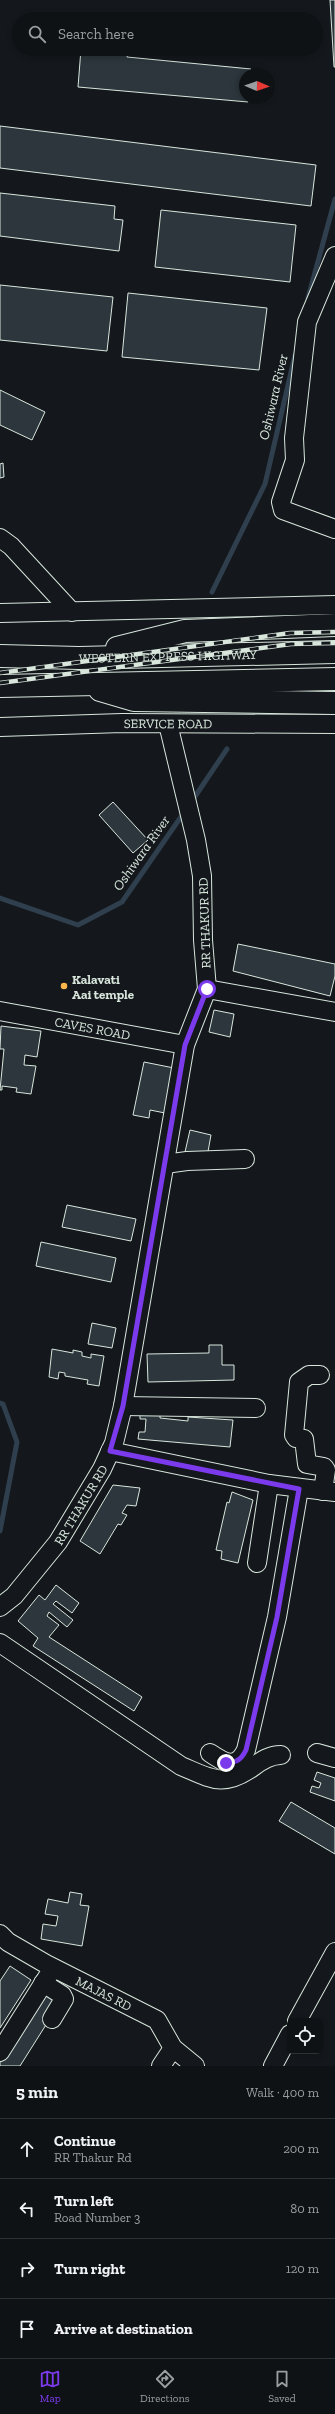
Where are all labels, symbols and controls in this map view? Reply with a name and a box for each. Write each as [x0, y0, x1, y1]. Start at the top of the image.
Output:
search box [12, 12, 323, 56]
icon: search [26, 23, 48, 45]
text: Search here [58, 25, 134, 43]
north arrow [239, 68, 275, 104]
water label: Oshiwara River [255, 352, 292, 442]
street label: WESTERN EXPRESS HIGHWAY [79, 647, 257, 666]
street label: SERVICE ROAD [124, 716, 212, 731]
water label: Oshiwara River [109, 812, 174, 894]
street label: RR THAKUR RD [195, 877, 214, 969]
place label: Kalavati Aai temple [72, 972, 135, 1002]
route start [198, 980, 216, 998]
marker: Kalavati Aai temple [59, 981, 69, 991]
street label: CAVES ROAD [53, 1014, 131, 1043]
street label: RR THAKUR RD [51, 1462, 111, 1548]
route end [217, 1754, 235, 1772]
street label: MAJAS RD [73, 1973, 134, 2014]
map controls [287, 2018, 323, 2054]
button: locate [287, 2018, 323, 2054]
text: 5 min [16, 2082, 58, 2102]
text: Walk · 400 m [246, 2085, 319, 2100]
text: Continue [54, 2132, 116, 2150]
icon: ahead [16, 2138, 38, 2160]
text: 200 m [283, 2141, 319, 2156]
text: RR Thakur Rd [54, 2150, 132, 2165]
text: Turn left [54, 2192, 114, 2210]
icon: left [16, 2198, 38, 2220]
text: 80 m [290, 2201, 319, 2216]
text: Road Number 3 [54, 2210, 140, 2225]
icon: right [16, 2258, 38, 2280]
text: Turn right [54, 2260, 125, 2278]
text: 120 m [286, 2261, 319, 2276]
icon: arrive [16, 2318, 38, 2340]
text: Arrive at destination [54, 2320, 193, 2338]
tab: Map [39, 2368, 61, 2405]
tab: Directions [140, 2368, 190, 2405]
tab: Saved [268, 2368, 296, 2405]

